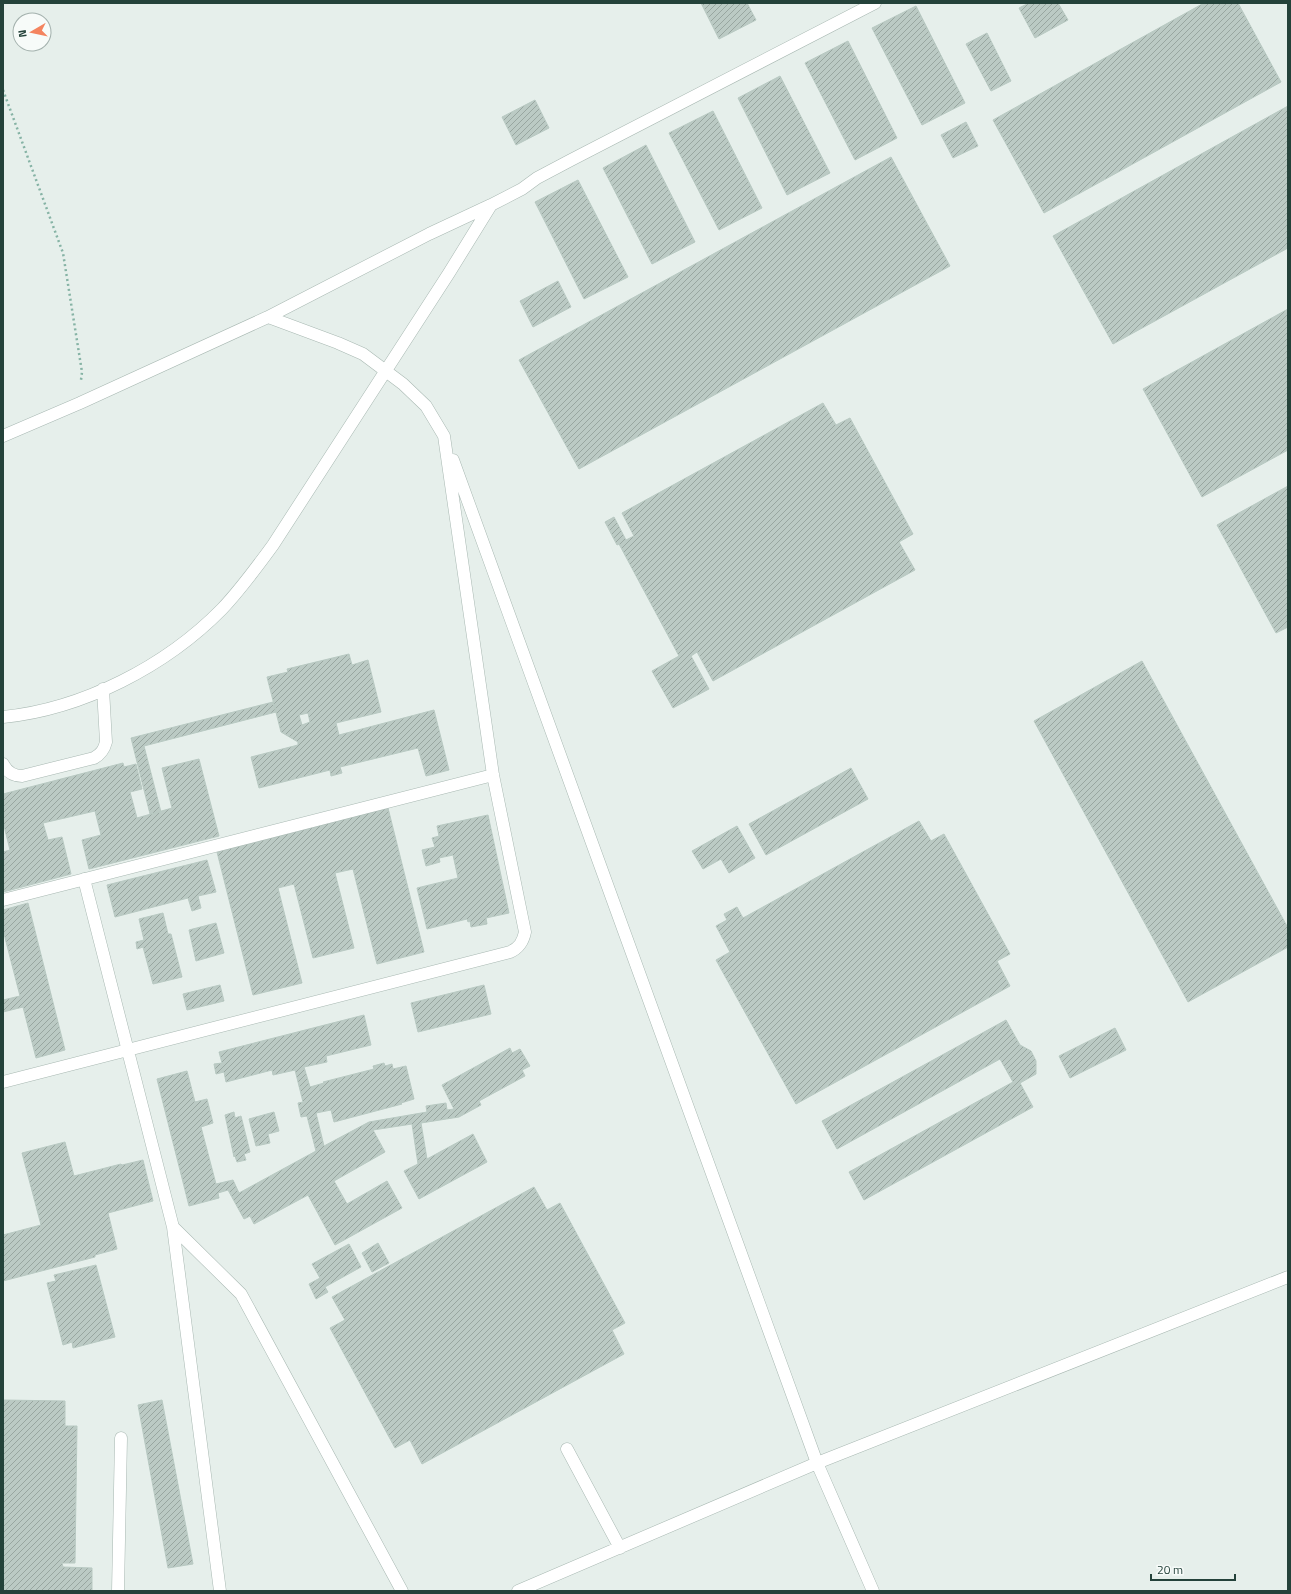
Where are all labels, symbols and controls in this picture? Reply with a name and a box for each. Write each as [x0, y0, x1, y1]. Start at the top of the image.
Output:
north arrow [12, 12, 52, 52]
text: N [14, 29, 31, 39]
scale bar [1151, 1556, 1235, 1582]
text: 20 m [1157, 1560, 1183, 1579]

